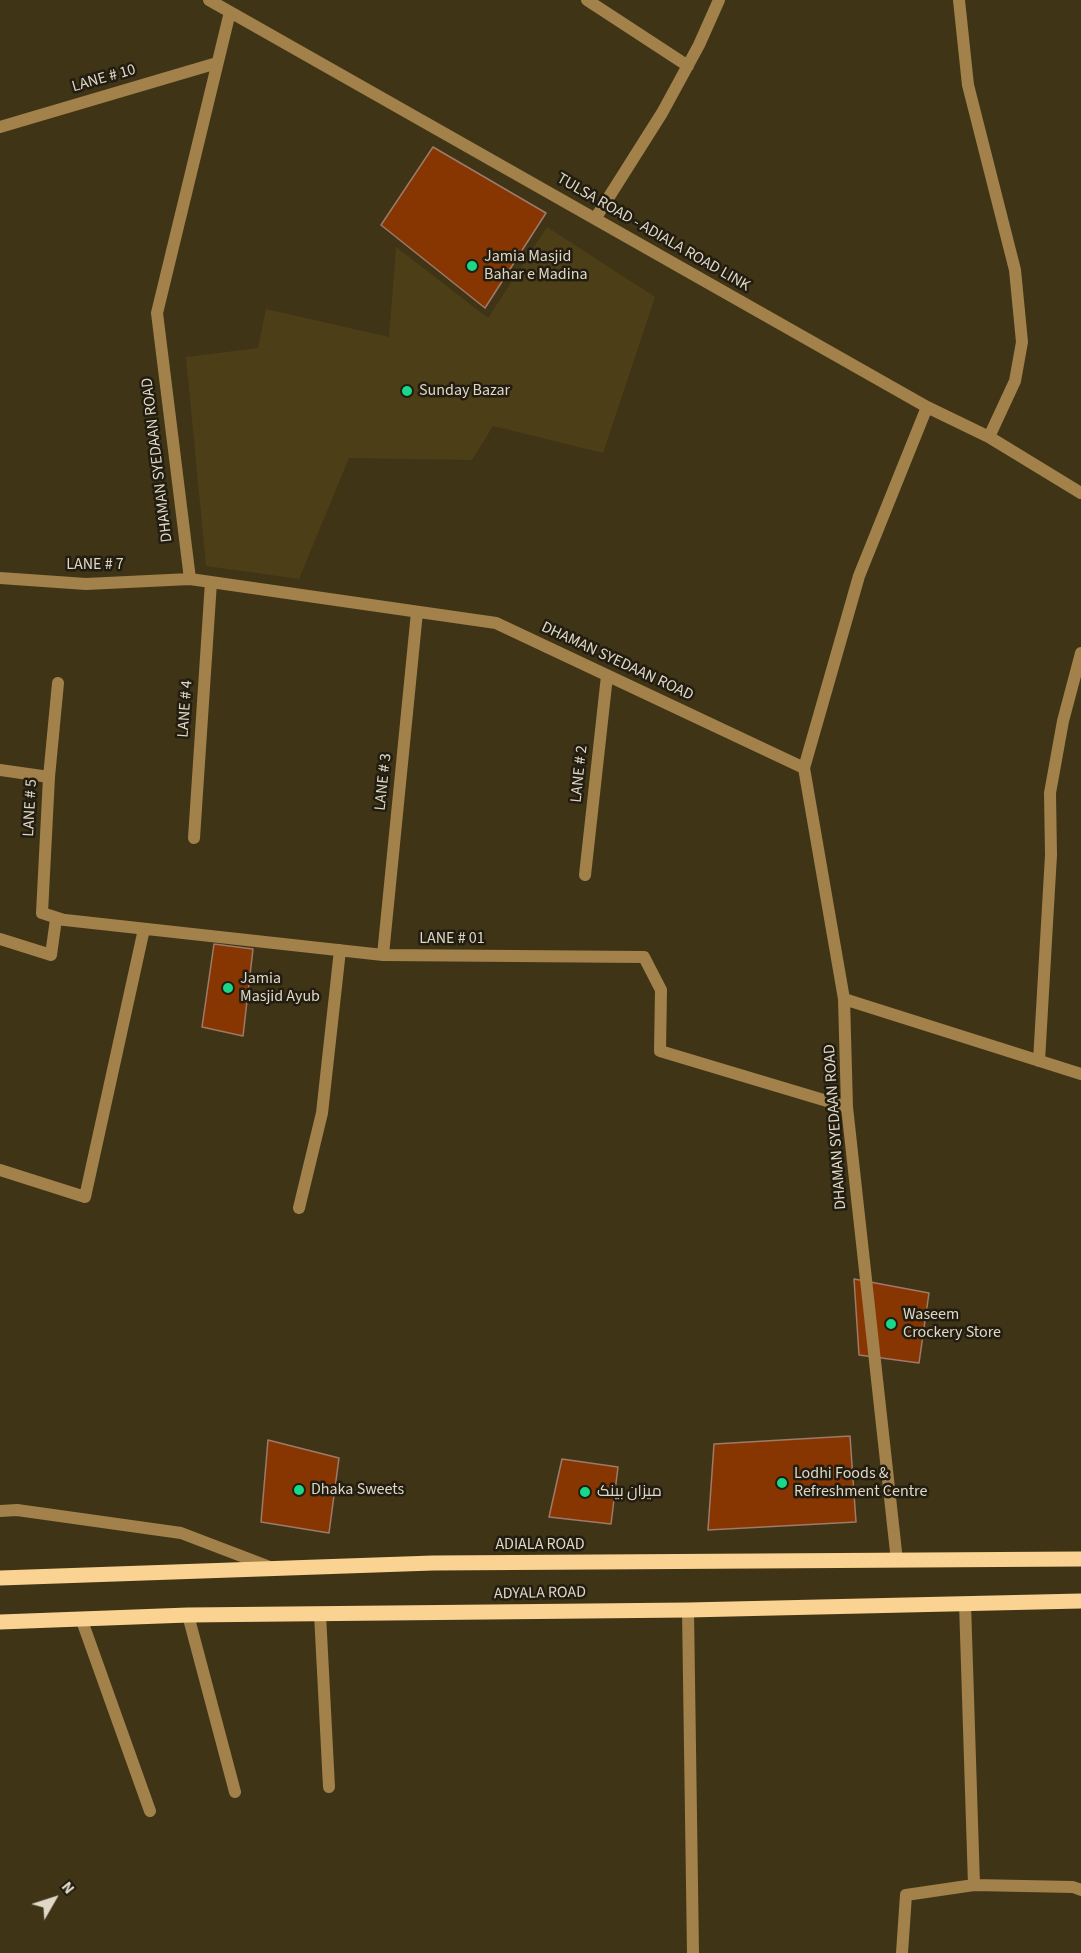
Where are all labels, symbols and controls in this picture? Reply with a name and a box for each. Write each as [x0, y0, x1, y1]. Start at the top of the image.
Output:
street label: LANE # 10 [70, 61, 138, 97]
street label: TULSA ROAD - ADIALA ROAD LINK [553, 170, 753, 296]
place label: Jamia Masjid Bahar e Madina [484, 247, 587, 285]
marker: Jamia Masjid Bahar e Madina [465, 259, 479, 273]
street label: DHAMAN SYEDAAN ROAD [138, 377, 178, 543]
place label: Sunday Bazar [419, 381, 510, 401]
marker: Sunday Bazar [400, 384, 414, 398]
street label: LANE # 7 [66, 555, 124, 575]
street label: DHAMAN SYEDAAN ROAD [538, 618, 696, 706]
street label: LANE # 4 [174, 680, 198, 738]
street label: LANE # 2 [567, 744, 593, 804]
street label: LANE # 3 [371, 752, 397, 812]
street label: LANE # 5 [20, 779, 42, 837]
street label: LANE # 01 [419, 929, 485, 949]
place label: Jamia Masjid Ayub [240, 969, 320, 1007]
marker: Jamia Masjid Ayub [221, 981, 235, 995]
street label: DHAMAN SYEDAAN ROAD [821, 1044, 851, 1210]
place label: Waseem Crockery Store [903, 1305, 1001, 1343]
marker: Waseem Crockery Store [884, 1317, 898, 1331]
place label: Lodhi Foods & Refreshment Centre [794, 1464, 927, 1502]
marker: Lodhi Foods & Refreshment Centre [775, 1476, 789, 1490]
place label: Dhaka Sweets [311, 1480, 404, 1500]
place label: میزان بینک [597, 1482, 662, 1502]
marker: Dhaka Sweets [292, 1483, 306, 1497]
marker: میزان بینک [578, 1485, 592, 1499]
street label: ADIALA ROAD [495, 1535, 585, 1555]
street label: ADYALA ROAD [494, 1584, 586, 1604]
north arrow [24, 1869, 84, 1929]
text: N [56, 1877, 80, 1899]

